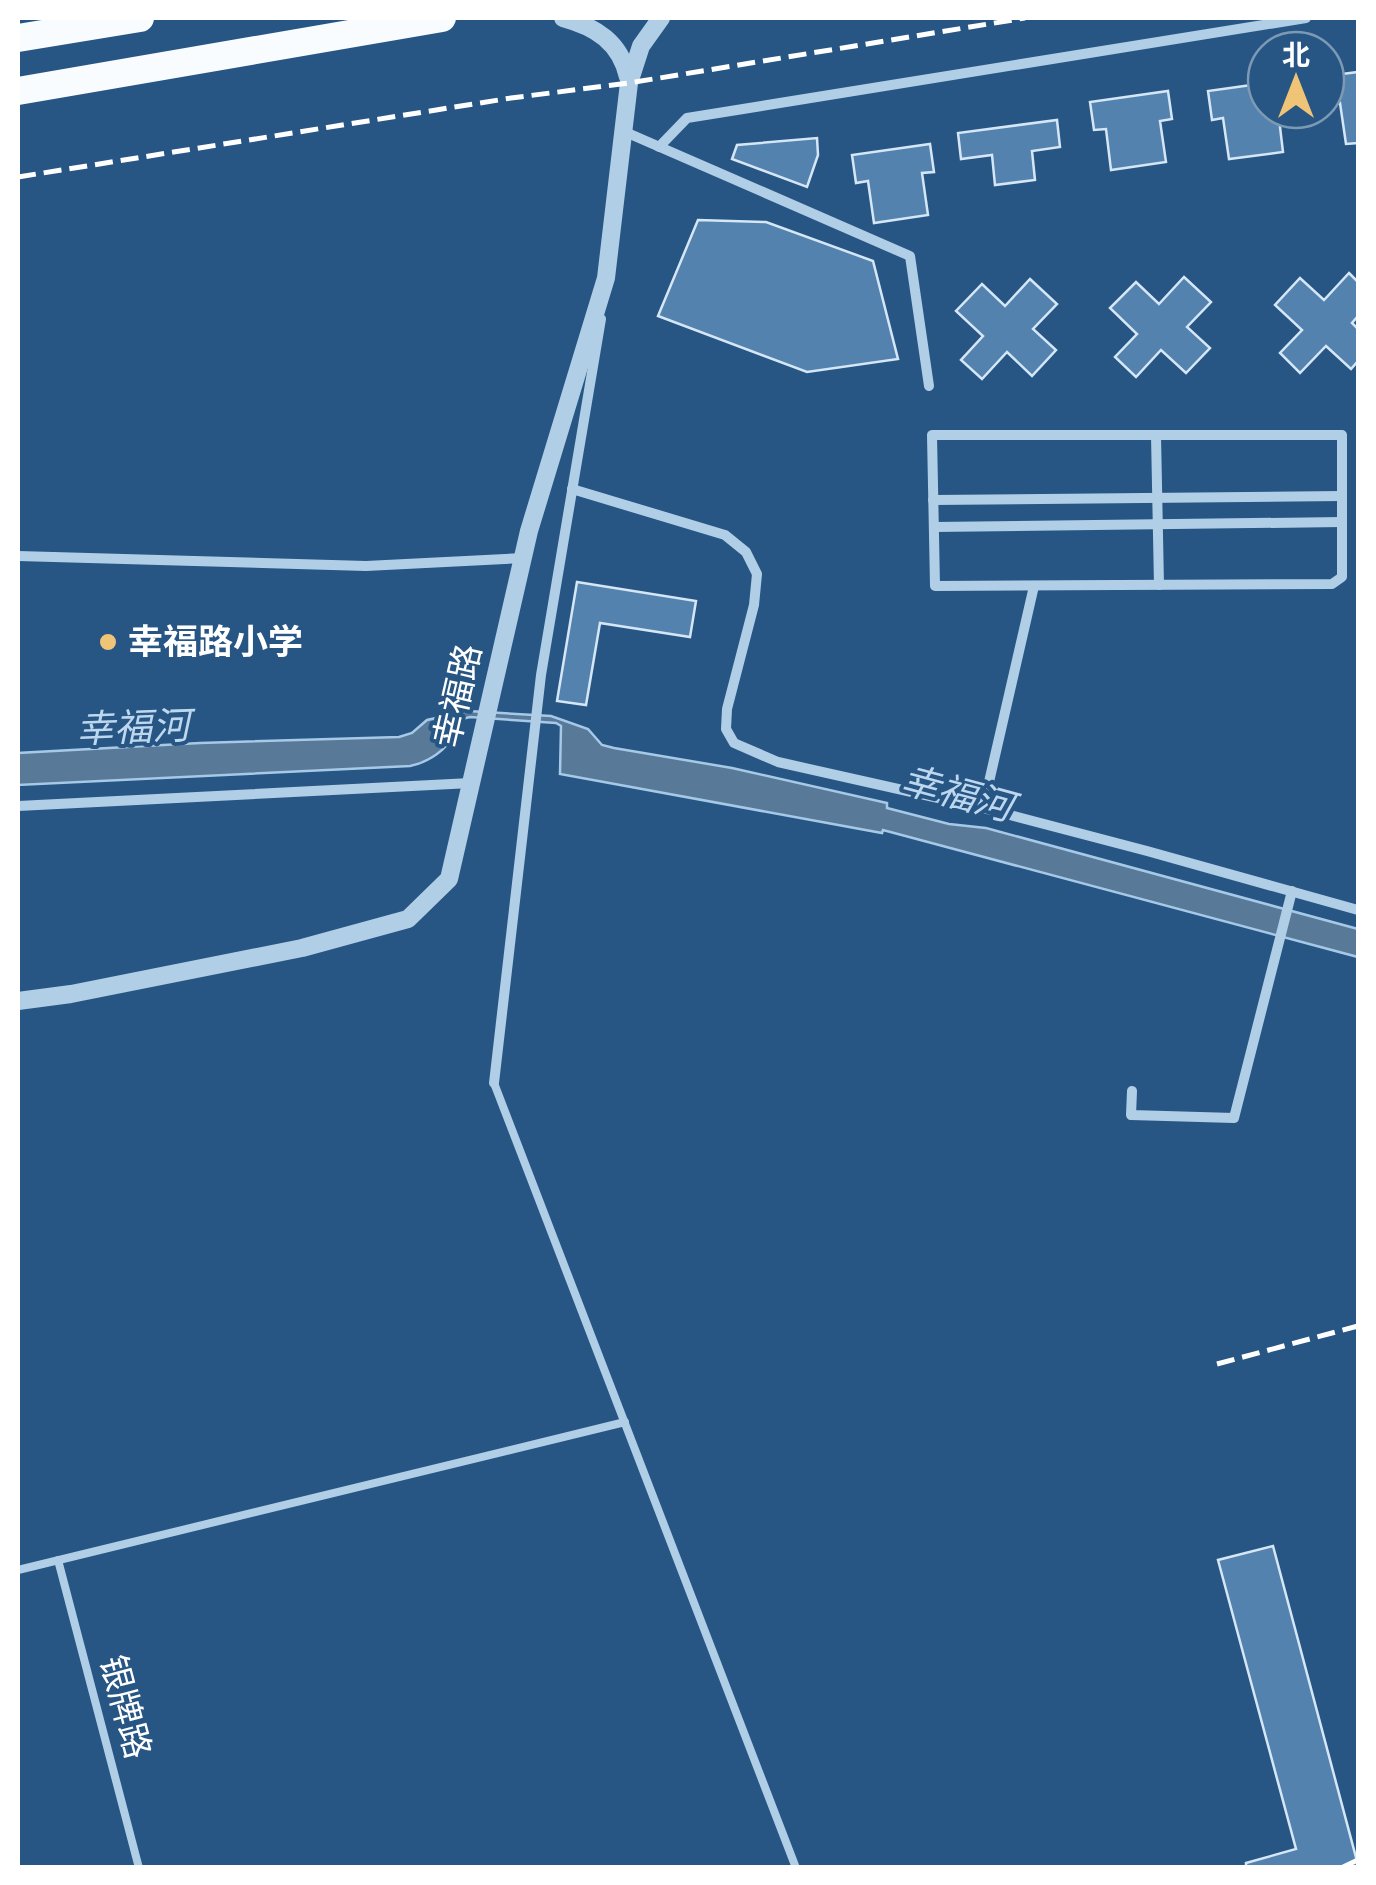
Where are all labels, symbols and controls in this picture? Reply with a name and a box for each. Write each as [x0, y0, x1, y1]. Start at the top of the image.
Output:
north arrow [1246, 30, 1346, 130]
text: 北 [1282, 39, 1310, 73]
place label: 幸福路小学 [128, 621, 303, 664]
marker: 幸福路小学 [97, 631, 119, 653]
street label: 幸福路 [425, 640, 491, 752]
water label: 幸福河 [75, 702, 198, 753]
water label: 幸福河 [896, 757, 1025, 833]
street label: 银牌路 [91, 1651, 159, 1763]

